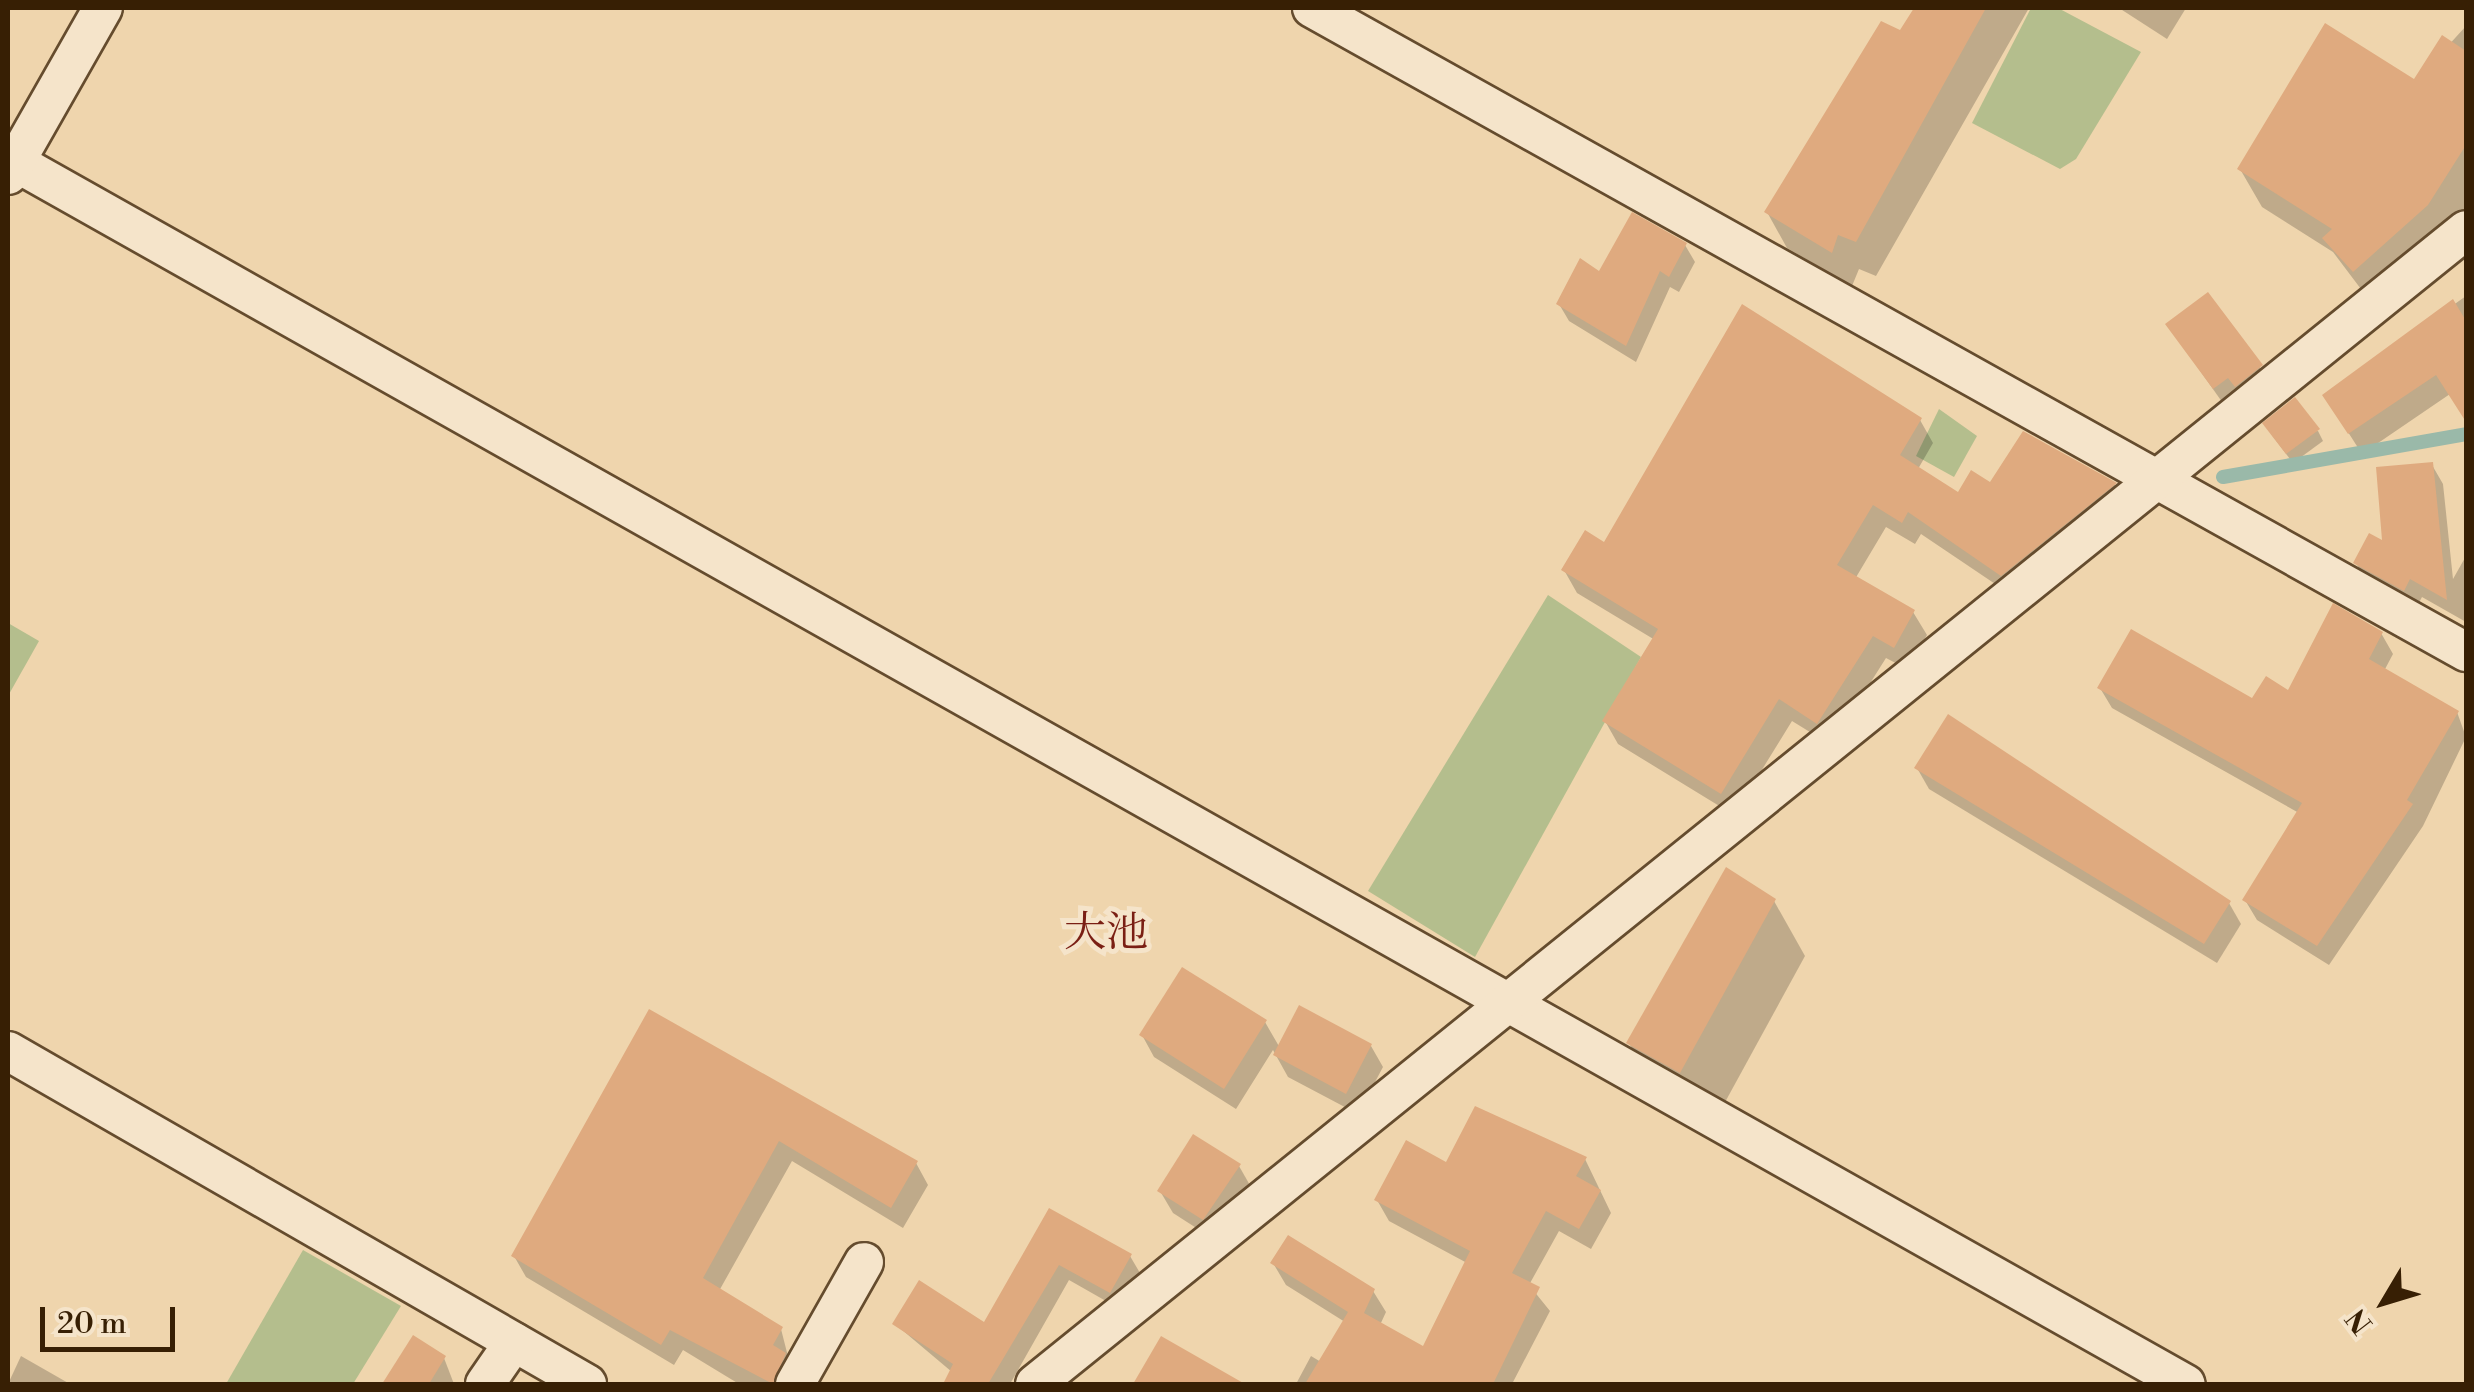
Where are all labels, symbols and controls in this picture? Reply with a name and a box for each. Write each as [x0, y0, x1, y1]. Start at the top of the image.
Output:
district label: 大池 [1064, 909, 1148, 959]
north arrow [2334, 1252, 2434, 1352]
scale bar [45, 1287, 180, 1349]
text: N [2339, 1301, 2381, 1340]
text: 20 m [57, 1305, 126, 1343]

